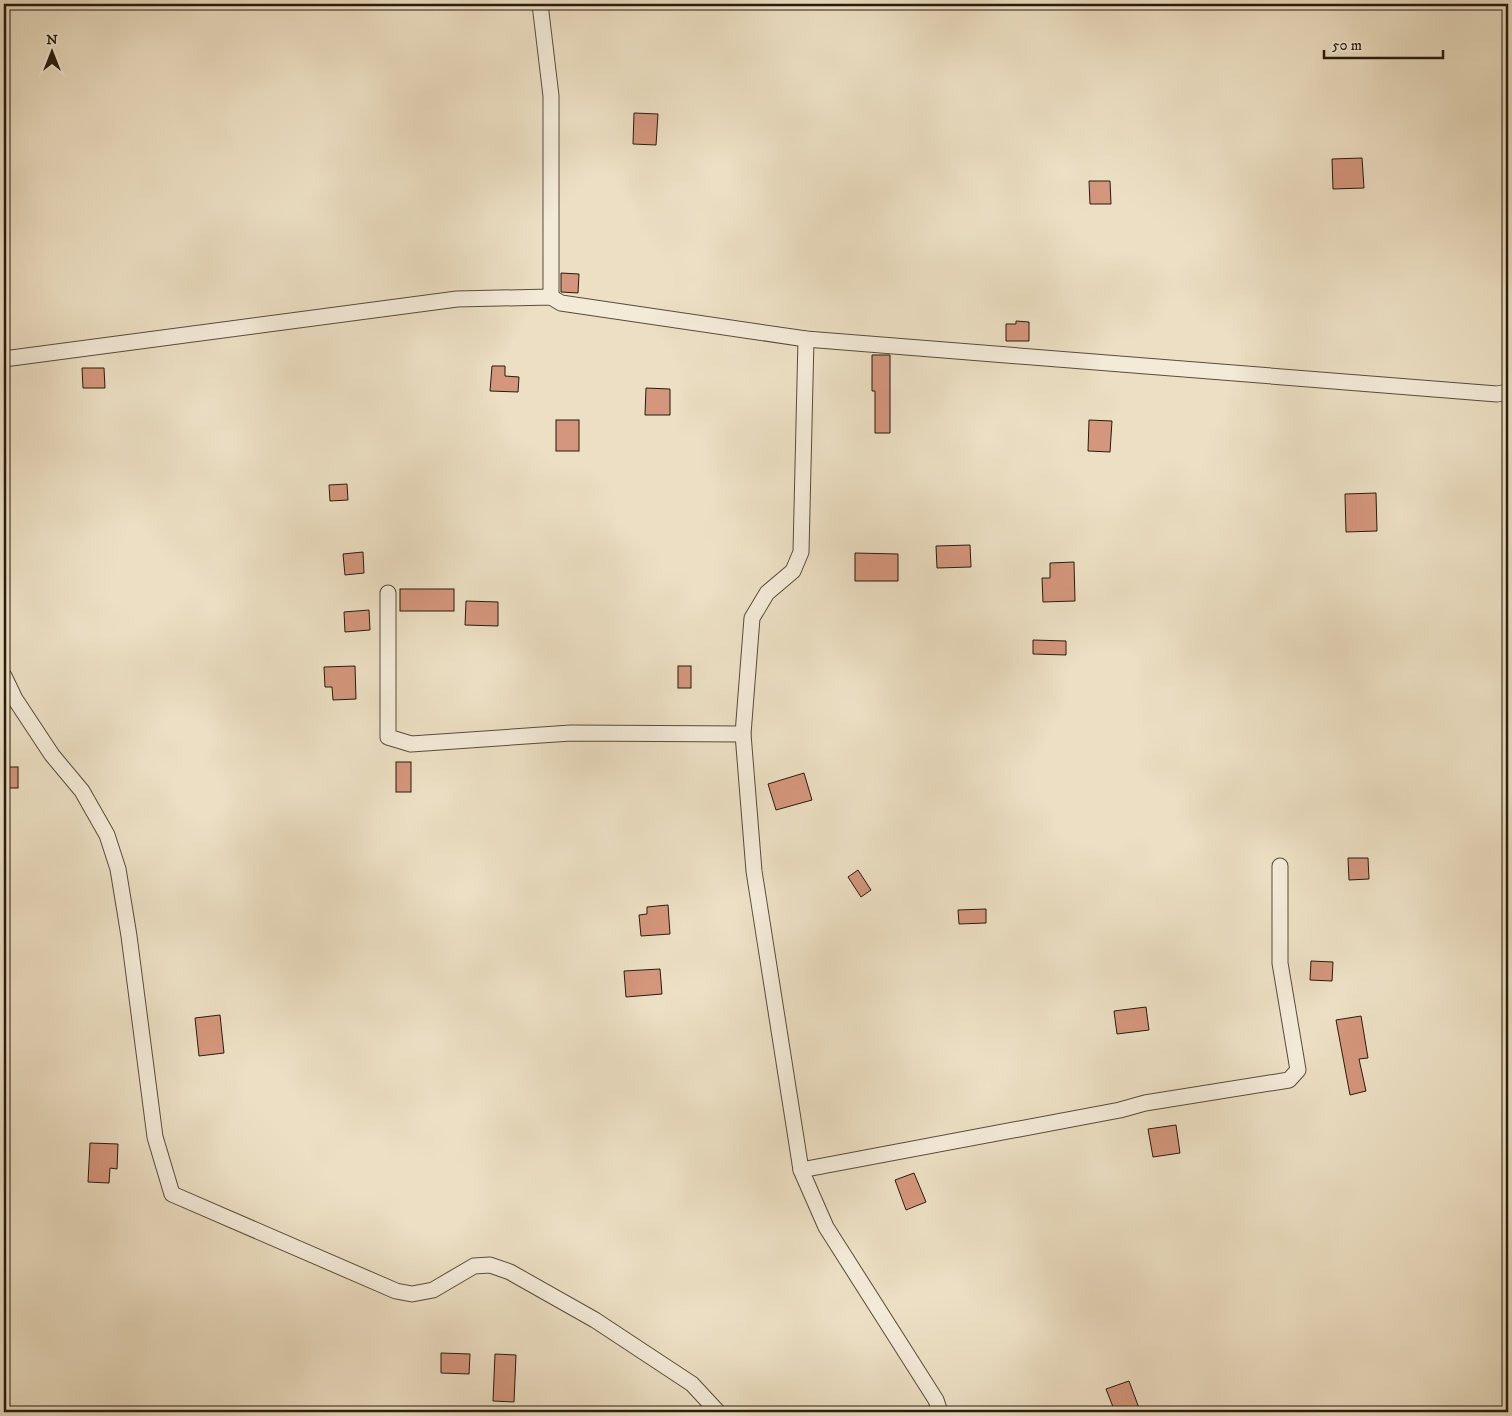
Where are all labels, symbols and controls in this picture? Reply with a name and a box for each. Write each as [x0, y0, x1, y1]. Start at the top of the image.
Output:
north arrow [28, 28, 78, 78]
scale bar [1324, 28, 1443, 60]
text: N [46, 31, 58, 49]
text: 50 m [1332, 36, 1362, 55]

